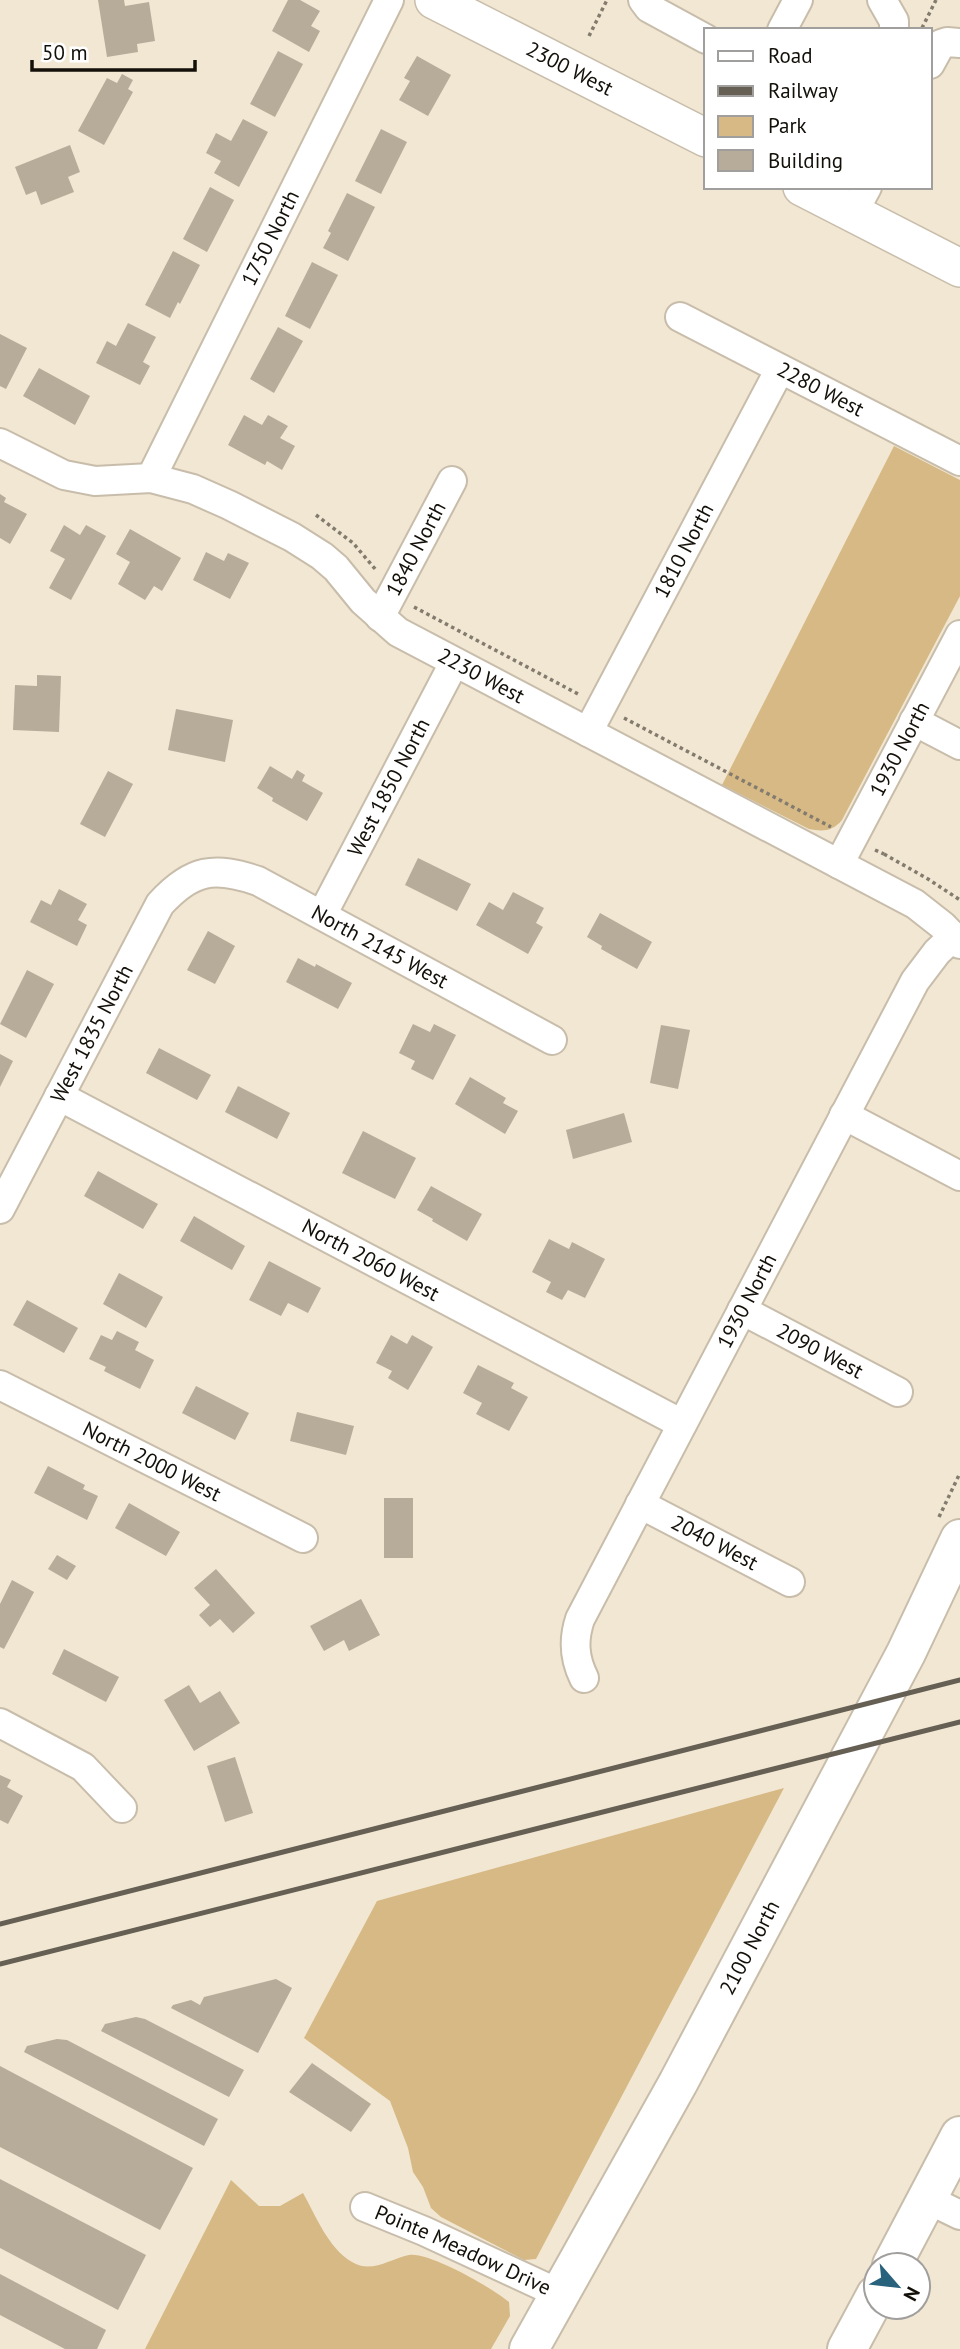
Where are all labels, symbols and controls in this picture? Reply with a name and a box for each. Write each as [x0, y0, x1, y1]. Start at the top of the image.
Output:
scale bar [32, 28, 194, 72]
legend [704, 28, 932, 189]
street label: 2300 West [522, 35, 618, 102]
text: 50 m [42, 39, 88, 66]
text: Road [768, 42, 812, 69]
text: Railway [768, 77, 838, 104]
text: Park [768, 112, 807, 139]
text: Building [768, 147, 843, 174]
street label: 1750 North [235, 186, 305, 290]
street label: 2280 West [773, 355, 869, 422]
street label: 1840 North [380, 497, 452, 601]
street label: 1810 North [647, 499, 719, 602]
street label: 2230 West [433, 641, 529, 709]
street label: 1930 North [863, 697, 935, 801]
street label: West 1850 North [341, 714, 436, 861]
street label: North 2145 West [307, 898, 453, 994]
street label: West 1835 North [44, 960, 139, 1107]
street label: North 2060 West [297, 1212, 444, 1307]
street label: 1930 North [711, 1249, 782, 1353]
street label: 2090 West [772, 1317, 868, 1384]
street label: North 2000 West [78, 1415, 226, 1507]
street label: 2040 West [667, 1509, 763, 1576]
street label: 2100 North [713, 1896, 785, 1999]
street label: Pointe Meadow Drive [371, 2199, 555, 2301]
north arrow [862, 2251, 932, 2321]
text: N [898, 2283, 926, 2305]

